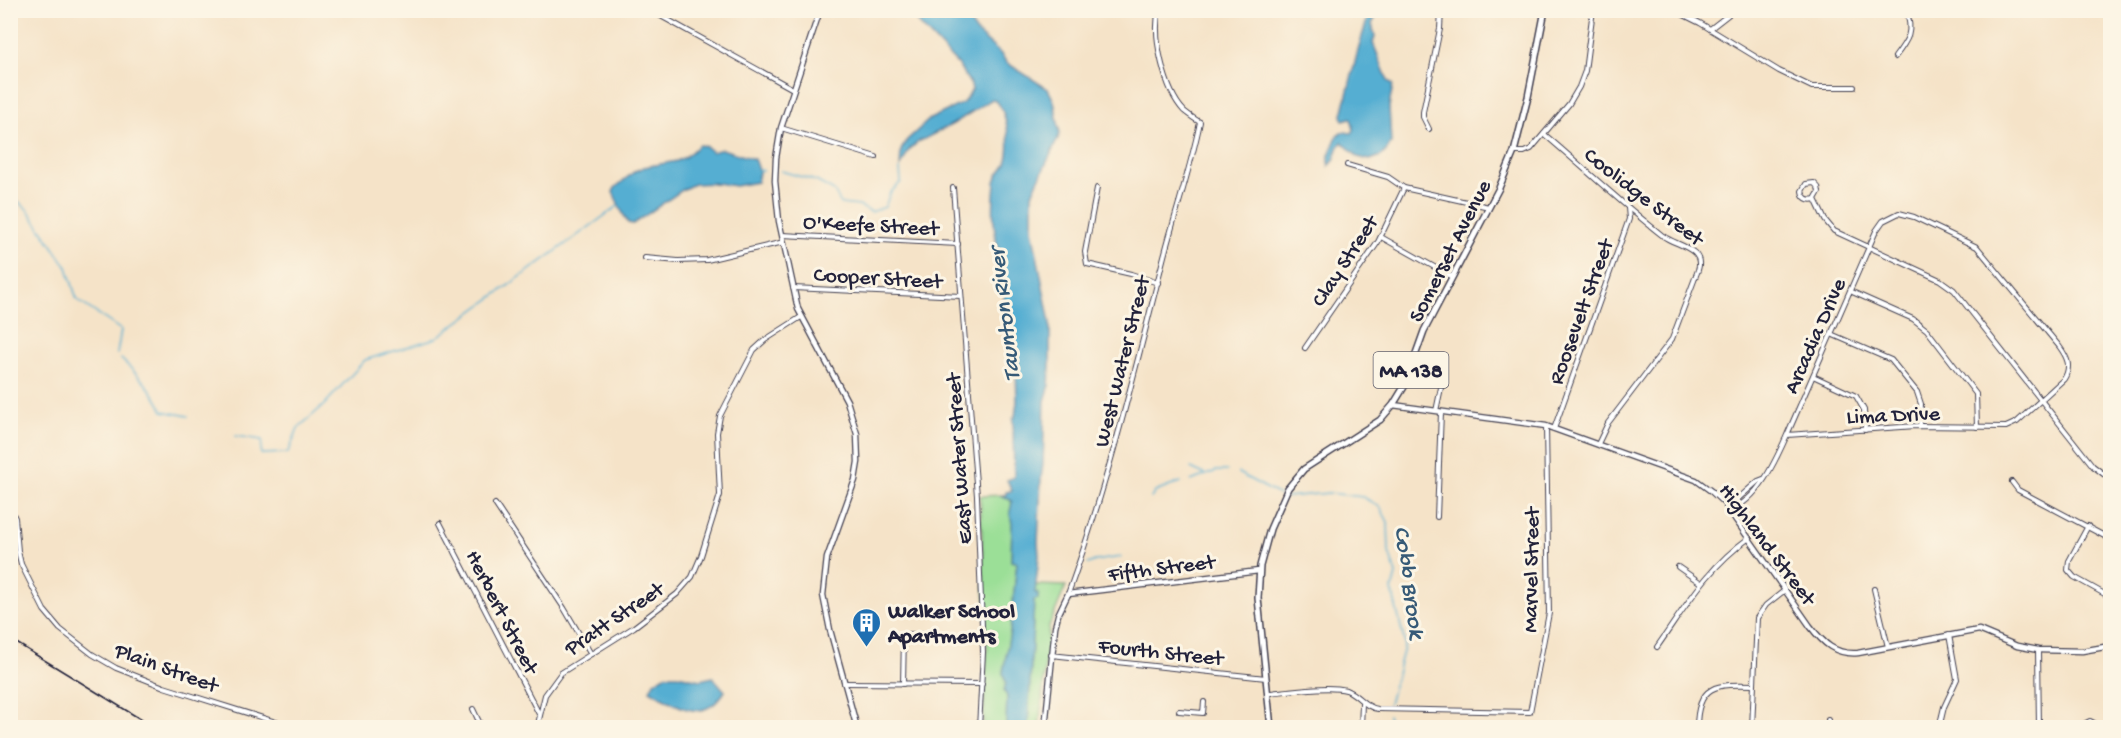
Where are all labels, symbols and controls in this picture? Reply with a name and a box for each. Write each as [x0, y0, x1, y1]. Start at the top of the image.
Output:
street label: Coolidge Street [1577, 143, 1709, 254]
street label: Somerset Avenue [1405, 176, 1499, 327]
street label: O'Keefe Street [802, 210, 941, 244]
street label: Clay Street [1307, 210, 1387, 313]
street label: Roosevelt Street [1544, 234, 1622, 389]
water label: Taunton River [983, 242, 1029, 383]
street label: Cooper Street [813, 264, 945, 296]
street label: West Water Street [1090, 272, 1158, 450]
street label: Arcadia Drive [1780, 274, 1854, 398]
road number: MA 138 [1374, 352, 1448, 388]
street label: East Water Street [942, 370, 980, 545]
street label: Lima Drive [1846, 402, 1941, 432]
street label: Highland Street [1712, 479, 1821, 613]
street label: Marvel Street [1519, 505, 1547, 633]
water label: Cobb Brook [1385, 525, 1430, 643]
street label: Herbert Street [458, 547, 544, 681]
street label: Fifth Street [1106, 550, 1218, 590]
street label: Pratt Street [560, 577, 671, 664]
place label: Walker School Apartments [887, 600, 1015, 651]
building icon: Walker School Apartments [851, 606, 883, 648]
street label: Fourth Street [1096, 634, 1226, 674]
street label: Plain Street [109, 639, 223, 701]

